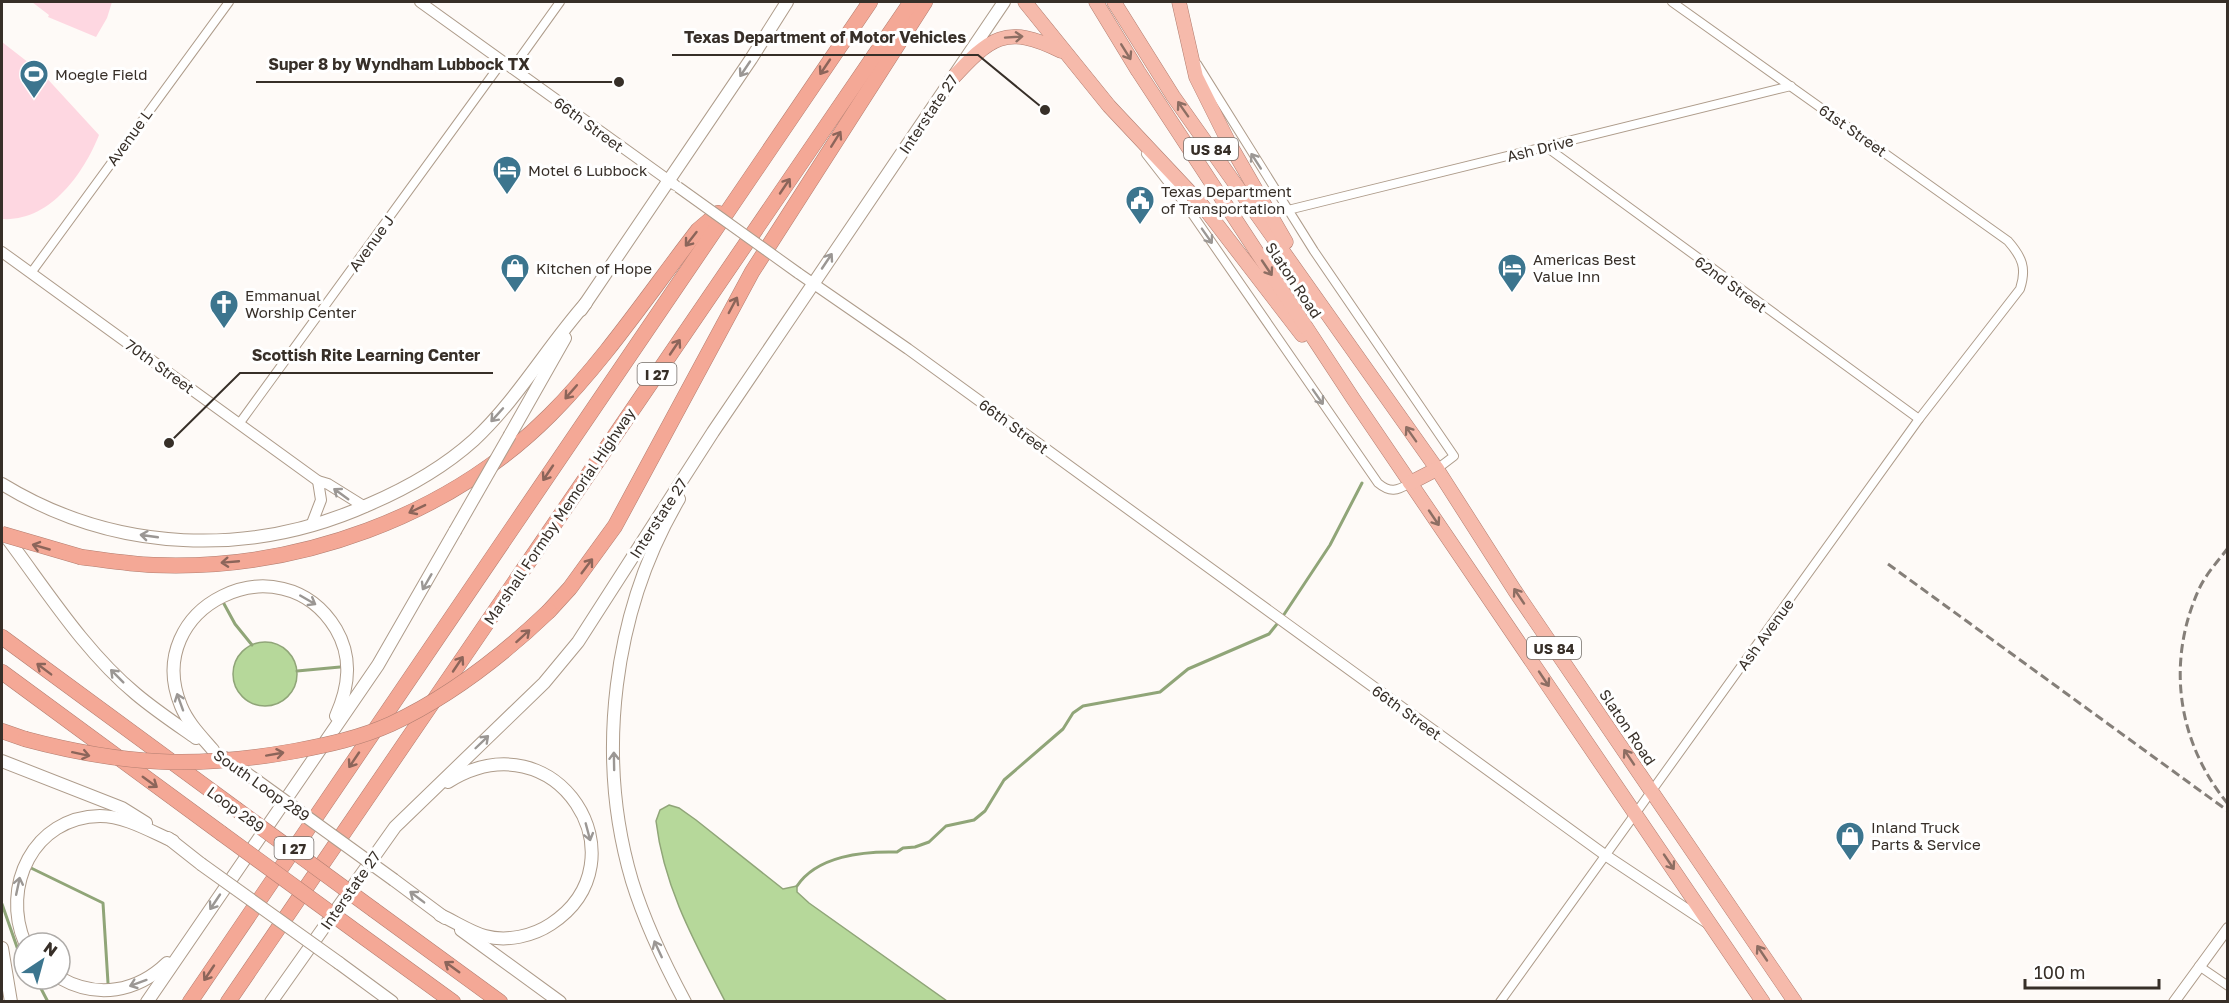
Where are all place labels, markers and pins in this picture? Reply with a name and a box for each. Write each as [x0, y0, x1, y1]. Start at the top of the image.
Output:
callout: Texas Department of Motor Vehicles [672, 21, 978, 55]
callout: Super 8 by Wyndham Lubbock TX [256, 48, 541, 82]
sports icon: Moegle Field [18, 58, 50, 100]
place label: Moegle Field [55, 65, 147, 83]
hotel icon: Motel 6 Lubbock [491, 154, 523, 196]
place label: Motel 6 Lubbock [528, 161, 648, 179]
place label: Texas Department of Transportation [1161, 182, 1292, 217]
public building icon: Texas Department of Transportation [1124, 184, 1156, 226]
place label: Americas Best Value Inn [1533, 250, 1636, 285]
shop icon: Kitchen of Hope [499, 252, 531, 294]
hotel icon: Americas Best Value Inn [1496, 252, 1528, 294]
place label: Kitchen of Hope [536, 259, 652, 277]
place label: Emmanual Worship Center [245, 286, 356, 321]
church icon: Emmanual Worship Center [208, 288, 240, 330]
callout: Scottish Rite Learning Center [240, 339, 493, 373]
place label: Inland Truck Parts & Service [1871, 818, 1981, 853]
shop icon: Inland Truck Parts & Service [1834, 820, 1866, 862]

